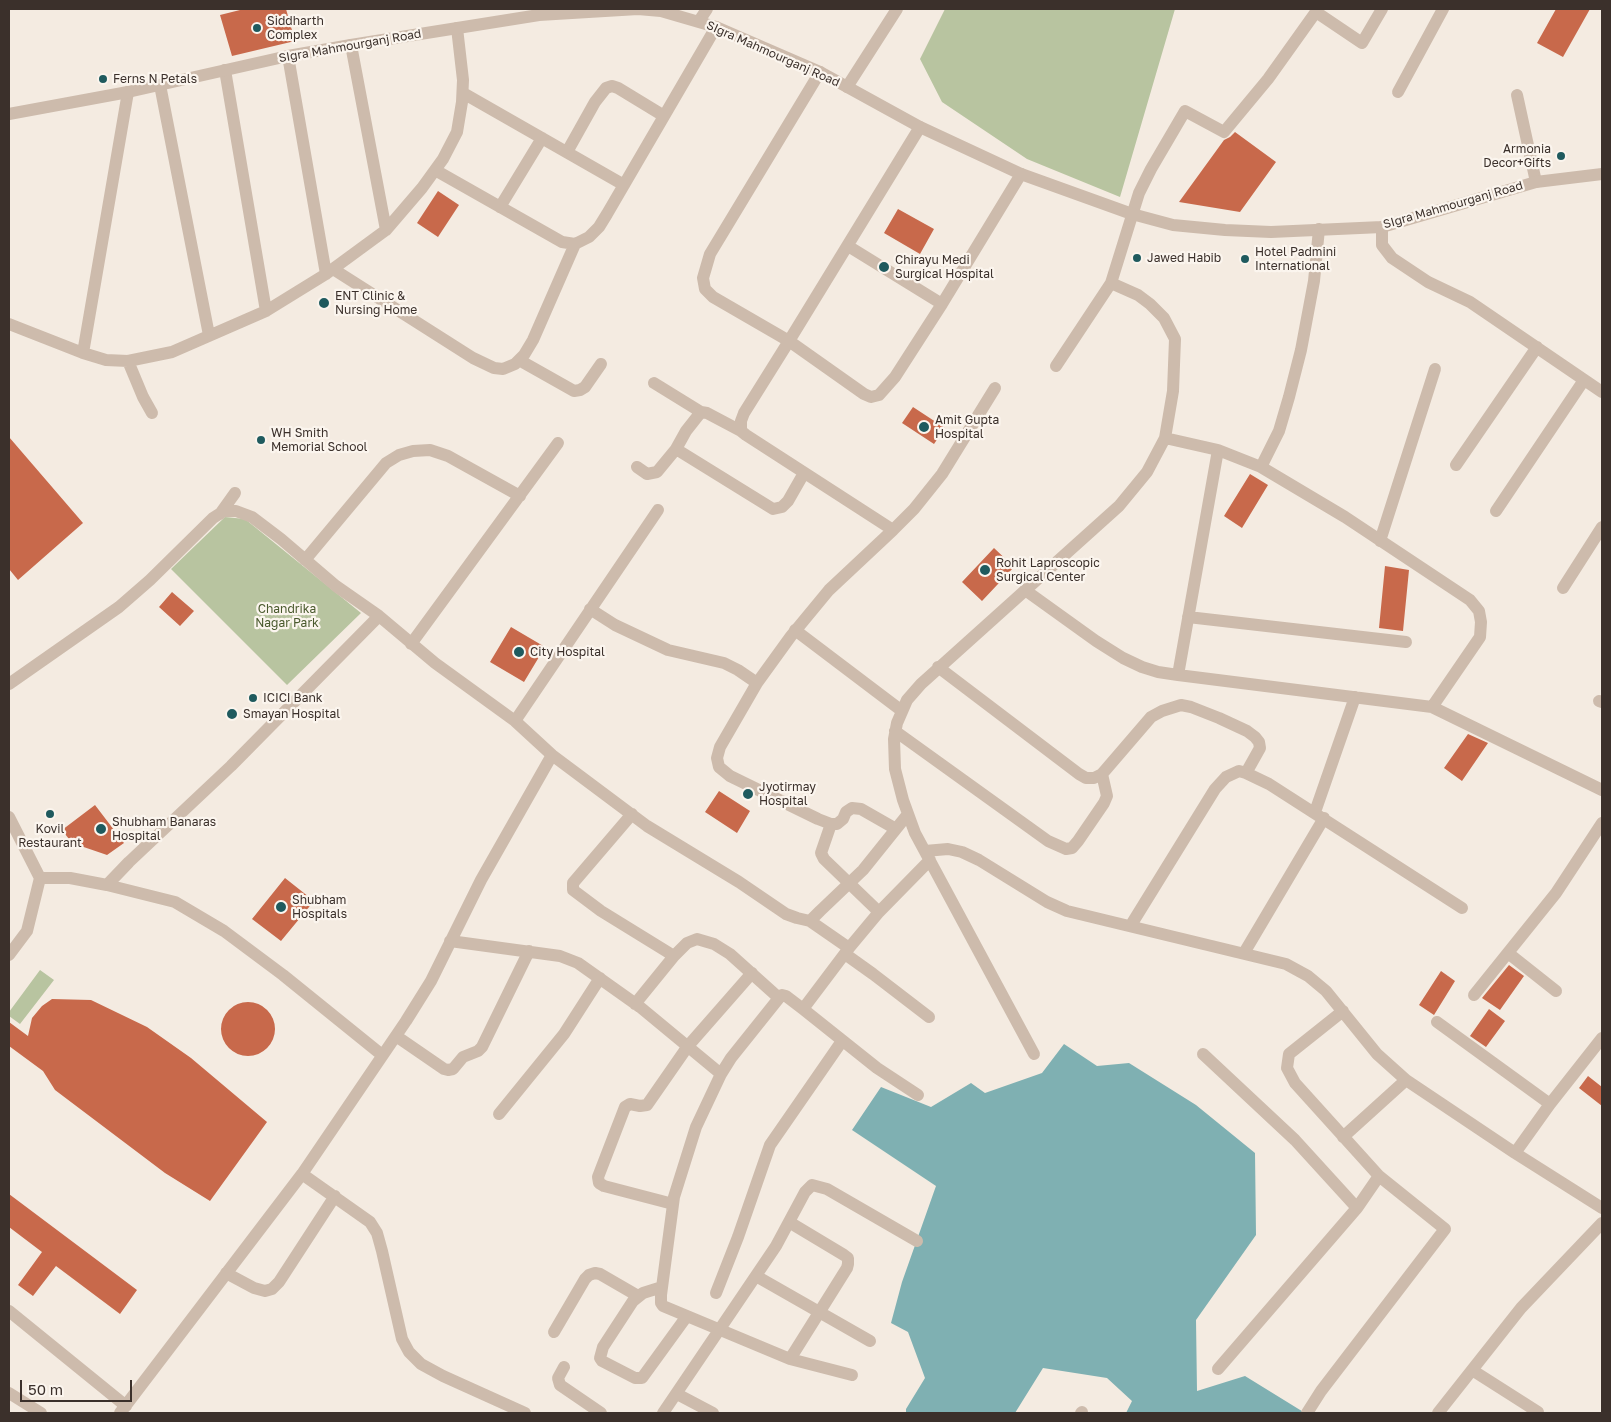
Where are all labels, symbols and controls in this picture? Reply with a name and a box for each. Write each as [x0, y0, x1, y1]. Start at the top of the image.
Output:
place label: Siddharth Complex [267, 14, 324, 42]
street label: SIgra Mahmourganj Road [704, 18, 842, 90]
marker: Siddharth Complex [251, 22, 263, 34]
street label: SIgra Mahmourganj Road [278, 26, 422, 66]
place label: Ferns N Petals [113, 72, 197, 86]
marker: Ferns N Petals [97, 73, 109, 85]
place label: Armonia Decor+Gifts [1483, 142, 1551, 170]
marker: Armonia Decor+Gifts [1555, 150, 1567, 162]
street label: SIgra Mahmourganj Road [1382, 178, 1524, 232]
place label: Hotel Padmini International [1255, 245, 1336, 273]
place label: Jawed Habib [1147, 251, 1221, 265]
marker: Jawed Habib [1131, 252, 1143, 264]
place label: Chirayu Medi Surgical Hospital [895, 253, 994, 281]
marker: Hotel Padmini International [1239, 253, 1251, 265]
marker: Chirayu Medi Surgical Hospital [877, 260, 891, 274]
place label: ENT Clinic & Nursing Home [335, 289, 417, 317]
marker: ENT Clinic & Nursing Home [317, 296, 331, 310]
place label: Amit Gupta Hospital [935, 413, 999, 441]
marker: Amit Gupta Hospital [917, 420, 931, 434]
place label: WH Smith Memorial School [271, 426, 367, 454]
marker: WH Smith Memorial School [255, 434, 267, 446]
place label: Rohit Laproscopic Surgical Center [996, 556, 1100, 584]
marker: Rohit Laproscopic Surgical Center [978, 563, 992, 577]
park label: Chandrika Nagar Park [255, 602, 319, 630]
marker: City Hospital [512, 645, 526, 659]
place label: City Hospital [530, 645, 605, 659]
place label: ICICI Bank [263, 691, 323, 705]
marker: ICICI Bank [247, 692, 259, 704]
marker: Smayan Hospital [225, 707, 239, 721]
place label: Smayan Hospital [243, 707, 340, 721]
place label: Jyotirmay Hospital [759, 780, 816, 808]
marker: Jyotirmay Hospital [741, 787, 755, 801]
marker: Kovil Restaurant [44, 808, 56, 820]
place label: Shubham Banaras Hospital [112, 815, 216, 843]
place label: Kovil Restaurant [18, 822, 82, 850]
marker: Shubham Banaras Hospital [94, 822, 108, 836]
place label: Shubham Hospitals [292, 893, 347, 921]
marker: Shubham Hospitals [274, 900, 288, 914]
scale bar [22, 1370, 135, 1402]
text: 50 m [28, 1380, 63, 1398]

